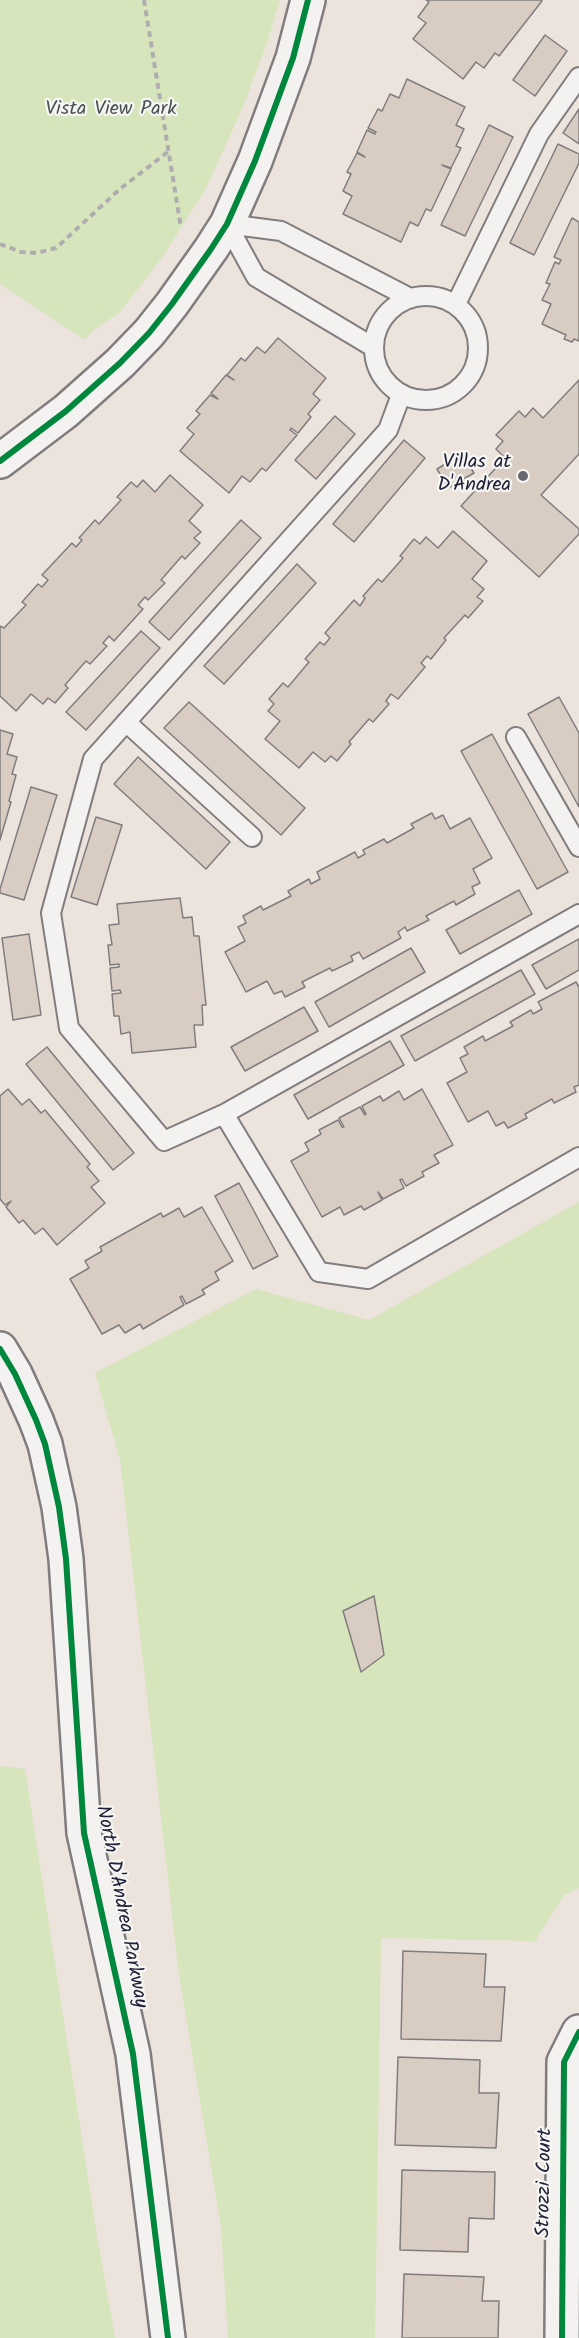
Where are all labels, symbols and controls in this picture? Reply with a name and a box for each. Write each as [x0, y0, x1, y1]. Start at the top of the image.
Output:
park label: Vista View Park [45, 99, 177, 123]
place label: Villas at D'Andrea [437, 452, 511, 499]
marker: Villas at D'Andrea [516, 469, 530, 483]
street label: North D'Andrea Parkway [89, 1804, 151, 2010]
street label: Strozzi Court [533, 2128, 559, 2238]

